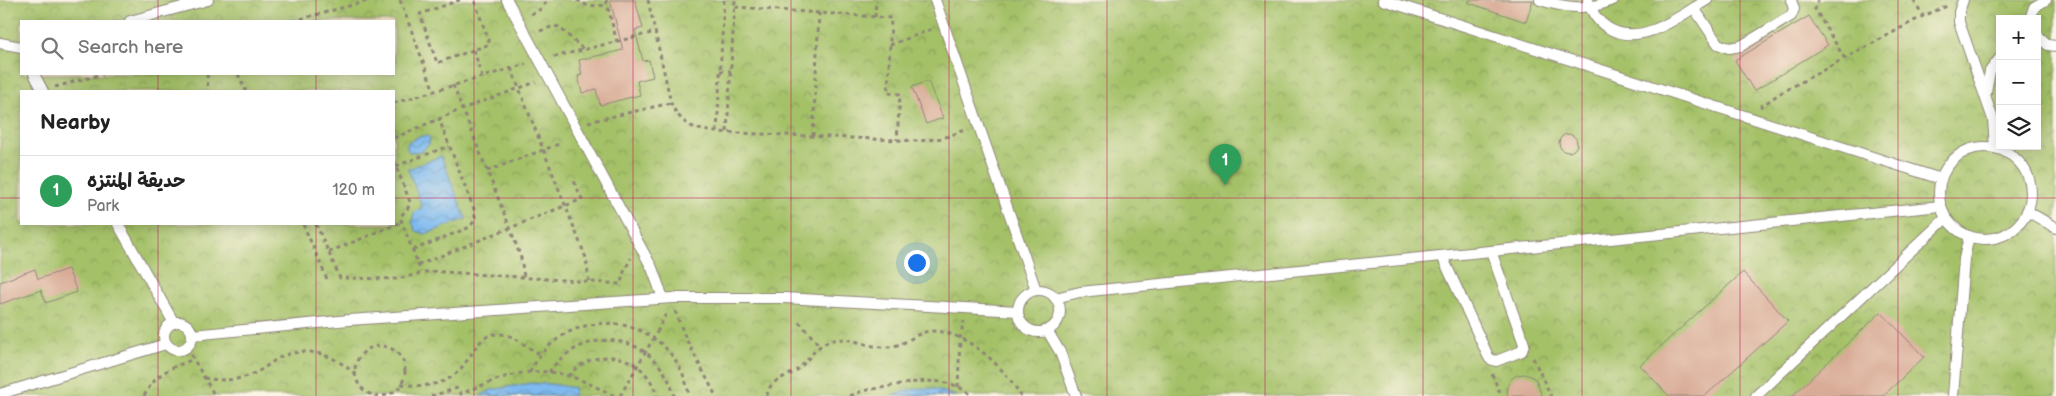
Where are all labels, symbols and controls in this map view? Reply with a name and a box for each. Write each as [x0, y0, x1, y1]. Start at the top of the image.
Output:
map controls [1996, 15, 2041, 150]
button: + [1996, 15, 2041, 60]
search box [20, 20, 395, 75]
icon: search [38, 34, 66, 62]
text: Search here [78, 36, 183, 59]
button: − [1996, 60, 2041, 105]
button: layers [1996, 105, 2041, 150]
text: Nearby [40, 110, 110, 135]
pin: 1 [1209, 144, 1241, 185]
text: حديقة المنتزه [87, 170, 185, 193]
text: 1 [53, 181, 59, 200]
text: 120 m [332, 181, 375, 200]
text: Park [87, 197, 119, 216]
your location [904, 250, 930, 276]

